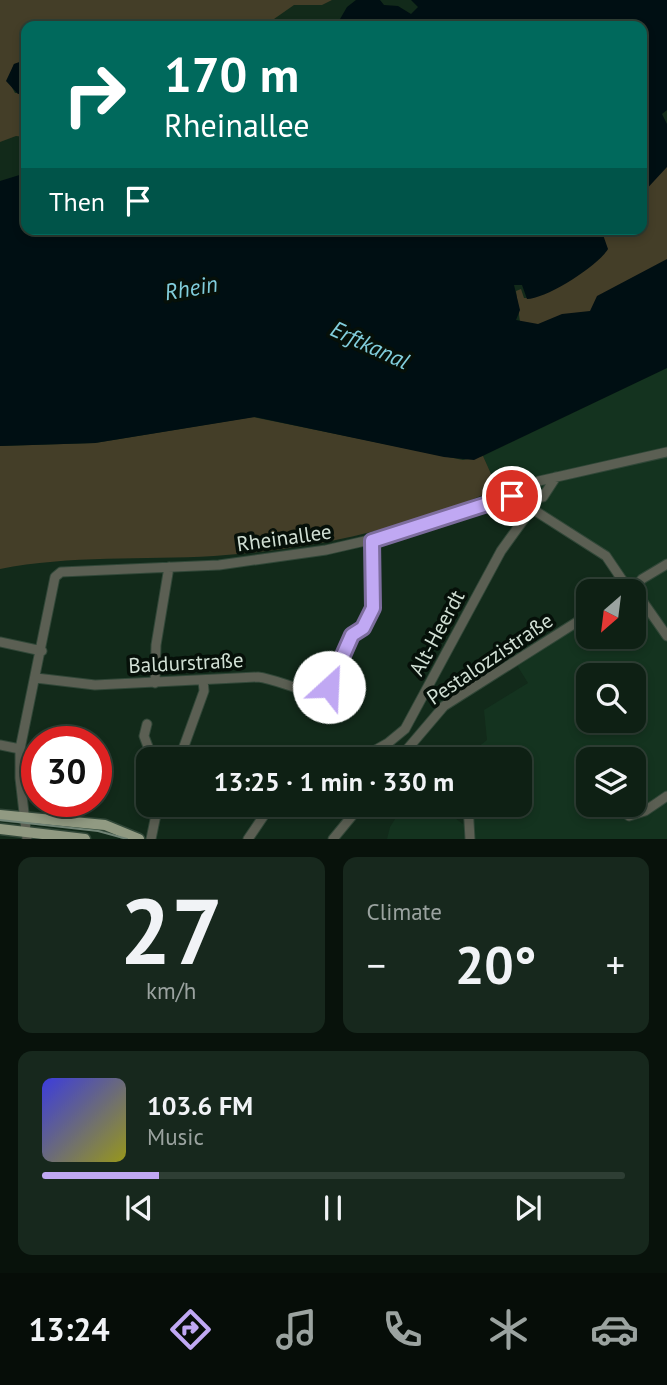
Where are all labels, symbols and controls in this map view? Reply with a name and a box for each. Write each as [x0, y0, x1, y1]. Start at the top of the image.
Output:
text: 170 m [164, 42, 299, 106]
icon: right [49, 49, 140, 140]
text: Rheinallee [164, 104, 310, 146]
icon: arrive [119, 182, 157, 220]
text: Then [49, 185, 105, 218]
water label: Rhein [162, 269, 220, 306]
water label: Erftkanal [326, 314, 414, 375]
pin [482, 466, 542, 526]
icon: arrive [493, 477, 531, 515]
street label: Rheinallee [235, 517, 333, 558]
north arrow [576, 579, 646, 649]
map controls [576, 579, 646, 817]
street label: Alt-Heerdt [403, 585, 470, 680]
street label: Pestalozzistraße [422, 607, 558, 711]
street label: Baldurstraße [128, 646, 244, 679]
position arrow [292, 650, 366, 724]
button: search [576, 663, 646, 733]
speed limit sign: 30 [21, 726, 112, 817]
button: layers [576, 747, 646, 817]
text: 13:25 · 1 min · 330 m [214, 765, 454, 798]
text: 27 [120, 871, 223, 989]
text: Climate [367, 897, 442, 926]
text: 20° [455, 931, 537, 998]
text: − [367, 940, 386, 989]
text: + [606, 940, 625, 989]
text: km/h [146, 976, 196, 1005]
text: 103.6 FM [147, 1089, 253, 1122]
text: Music [147, 1122, 204, 1151]
icon: previous [120, 1189, 158, 1227]
icon: pause [314, 1189, 352, 1227]
icon: next [509, 1189, 547, 1227]
icon: directions [166, 1305, 215, 1354]
icon: music [272, 1305, 321, 1354]
icon: phone [378, 1305, 427, 1354]
icon: climate [484, 1305, 533, 1354]
icon: car [590, 1305, 639, 1354]
text: 13:24 [28, 1308, 110, 1350]

